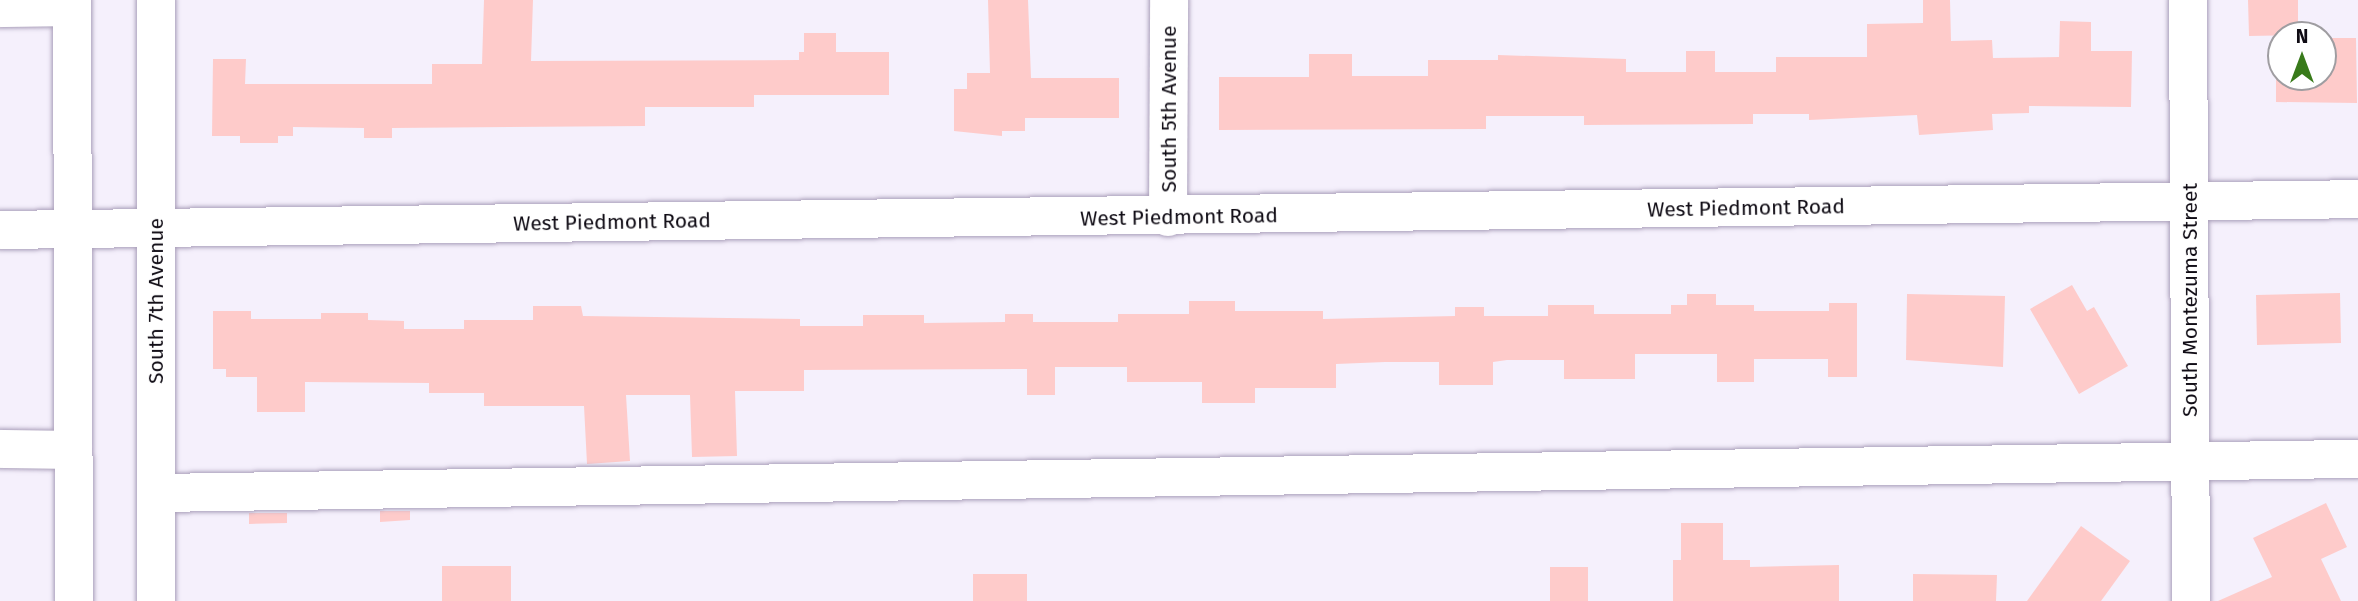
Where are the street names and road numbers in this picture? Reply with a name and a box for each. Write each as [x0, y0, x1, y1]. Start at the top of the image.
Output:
street label: South 5th Avenue [1156, 26, 1182, 192]
street label: South Montezuma Street [2177, 183, 2203, 417]
street label: West Piedmont Road [1647, 194, 1845, 222]
street label: West Piedmont Road [1080, 203, 1278, 231]
street label: West Piedmont Road [513, 208, 711, 236]
street label: South 7th Avenue [143, 218, 169, 384]

